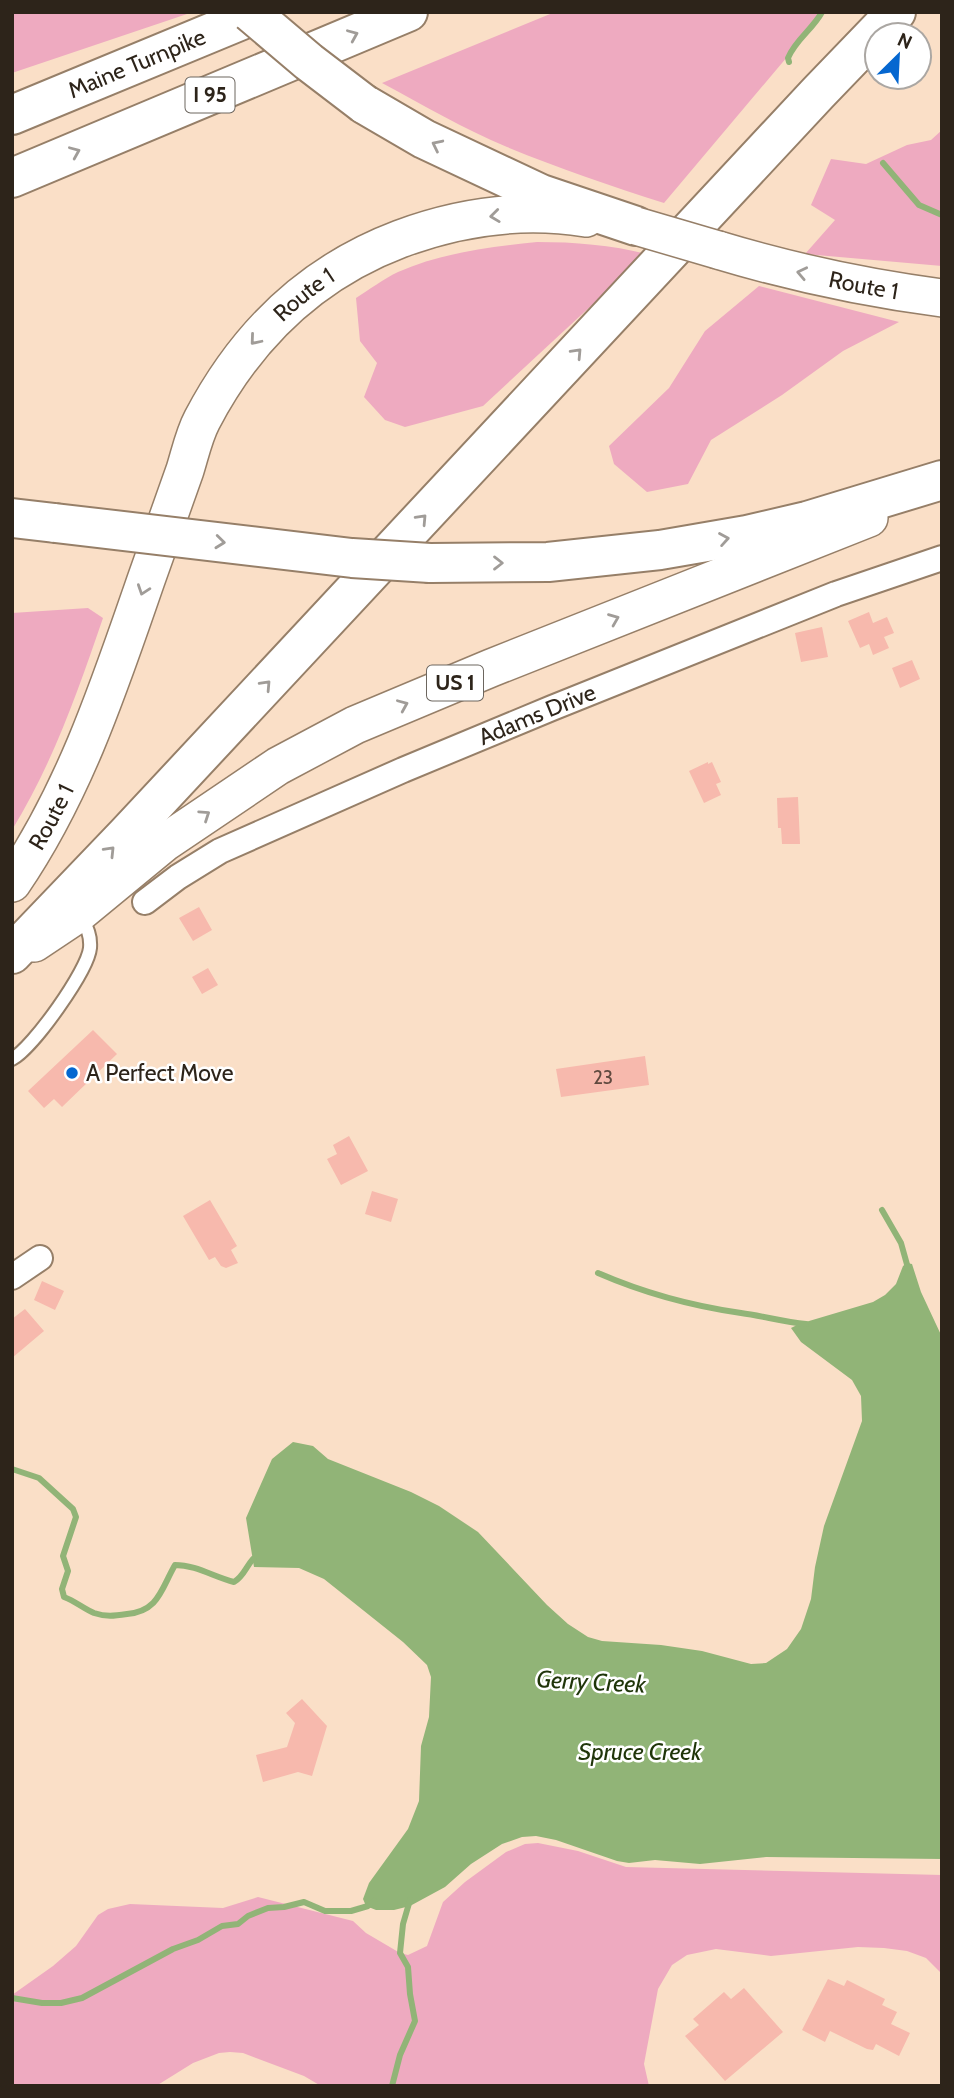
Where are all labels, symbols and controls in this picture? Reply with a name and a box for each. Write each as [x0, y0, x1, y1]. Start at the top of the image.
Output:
north arrow [863, 21, 933, 91]
street label: Maine Turnpike [64, 22, 210, 104]
text: N [894, 28, 916, 54]
one-way arrow [345, 29, 358, 43]
road number: I 95 [186, 78, 234, 112]
one-way arrow [432, 139, 444, 153]
one-way arrow [68, 146, 80, 160]
one-way arrow [489, 208, 501, 223]
street label: Route 1 [267, 262, 340, 327]
street label: Route 1 [826, 265, 901, 305]
one-way arrow [796, 266, 808, 281]
one-way arrow [251, 332, 264, 345]
one-way arrow [568, 348, 581, 361]
one-way arrow [413, 515, 426, 528]
one-way arrow [718, 532, 730, 547]
one-way arrow [214, 534, 225, 549]
one-way arrow [494, 555, 504, 571]
one-way arrow [137, 583, 151, 596]
one-way arrow [608, 614, 620, 628]
road number: US 1 [427, 666, 483, 700]
street label: Adams Drive [474, 678, 600, 751]
one-way arrow [258, 680, 270, 693]
one-way arrow [396, 699, 409, 713]
street label: Route 1 [22, 779, 80, 855]
one-way arrow [197, 811, 210, 823]
one-way arrow [102, 846, 115, 859]
place label: A Perfect Move [86, 1059, 234, 1087]
marker: A Perfect Move [64, 1065, 80, 1081]
house number: 23 [593, 1066, 613, 1089]
water label: Gerry Creek [536, 1664, 647, 1699]
water label: Spruce Creek [578, 1737, 702, 1766]

